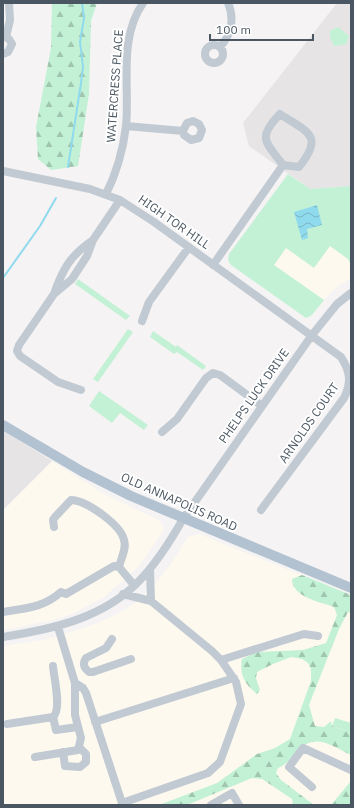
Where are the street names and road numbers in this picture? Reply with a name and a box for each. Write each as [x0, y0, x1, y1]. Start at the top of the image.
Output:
street label: WATERCRESS PLACE [103, 29, 126, 143]
street label: HIGH TOR HILL [136, 191, 213, 252]
street label: PHELPS LUCK DRIVE [215, 345, 292, 446]
street label: ARNOLDS COURT [275, 380, 342, 466]
street label: OLD ANNAPOLIS ROAD [119, 469, 240, 534]

